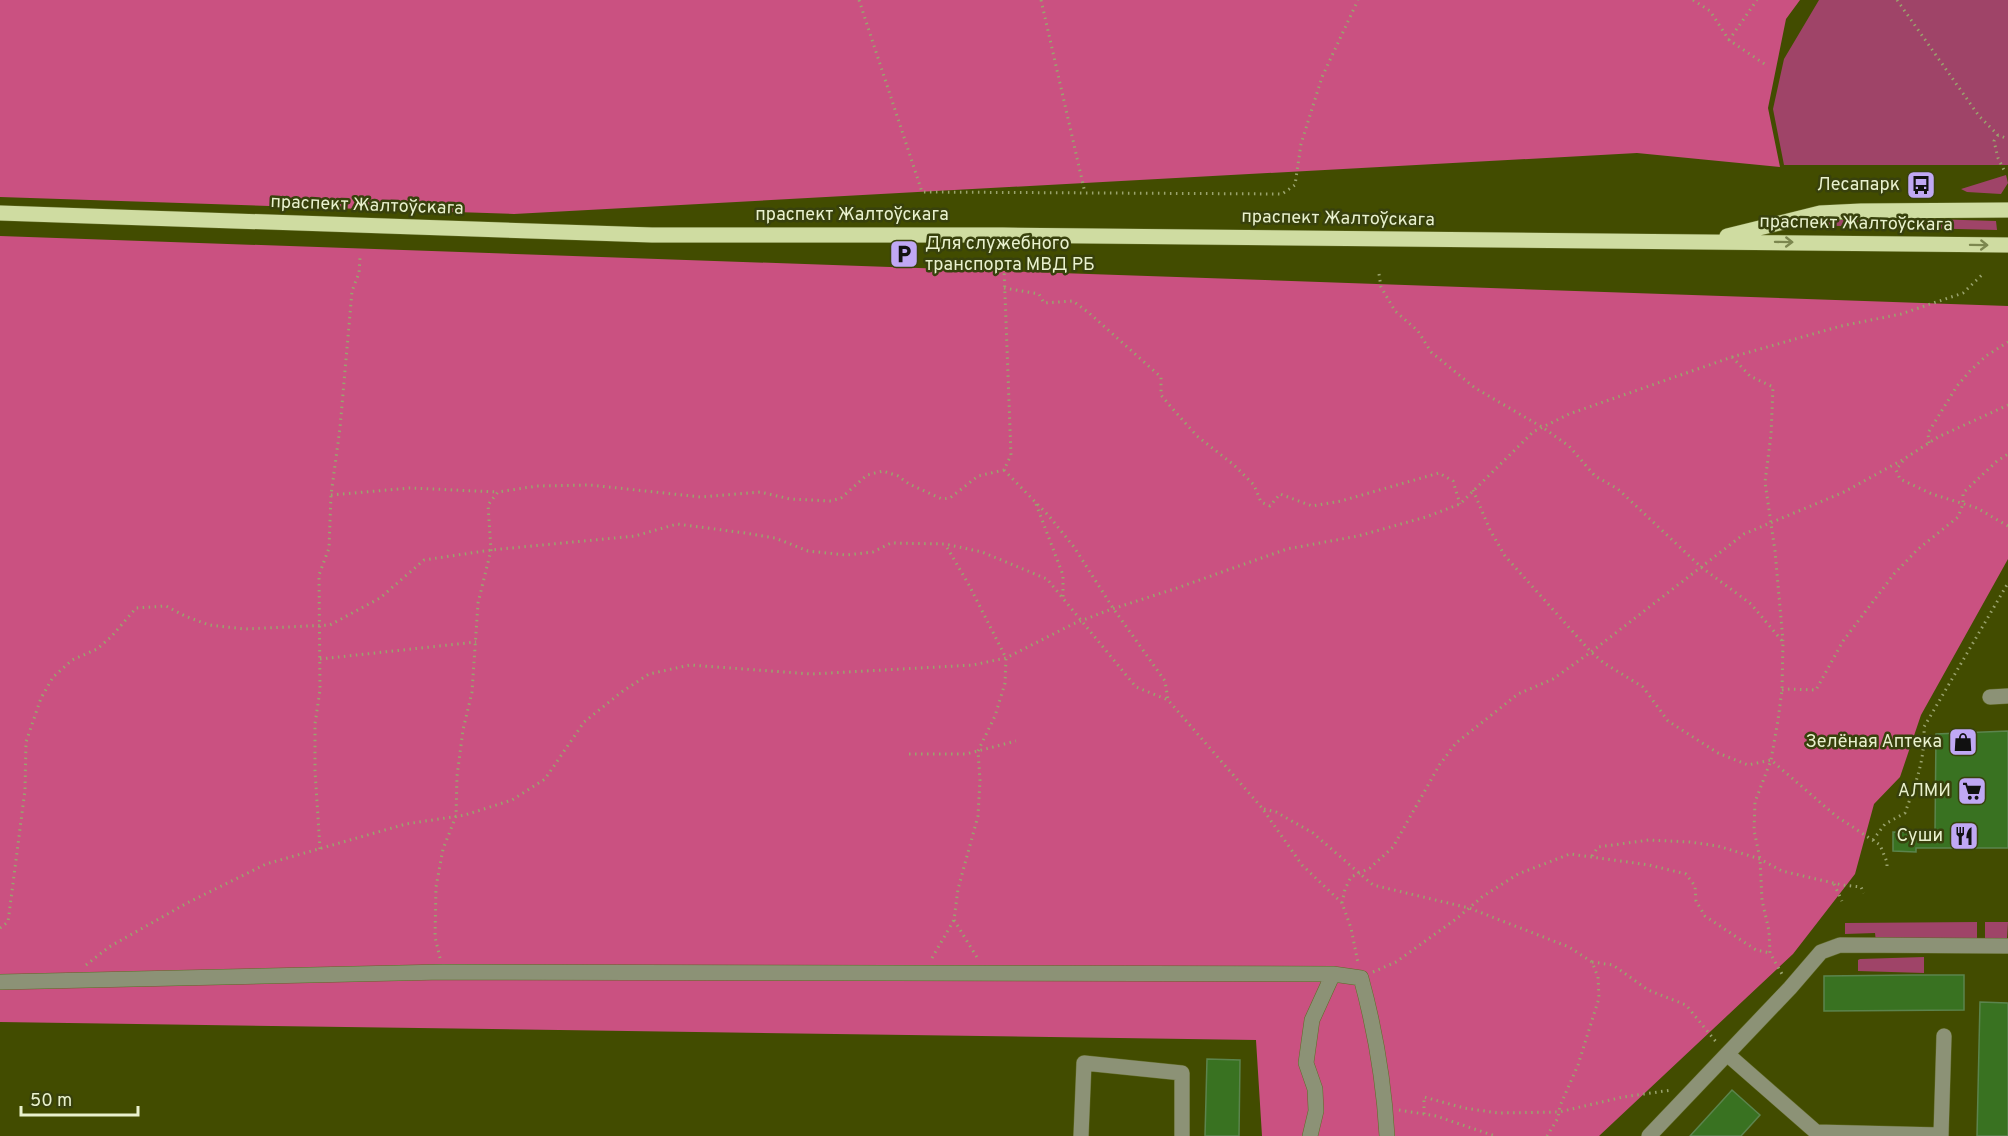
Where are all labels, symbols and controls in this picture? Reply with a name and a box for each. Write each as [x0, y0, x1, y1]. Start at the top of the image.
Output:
bus stop icon: Лесапарк [1905, 169, 1937, 201]
place label: Лесапарк [1817, 174, 1900, 197]
street label: праспект Жалтоўскага [270, 191, 464, 221]
street label: праспект Жалтоўскага [755, 204, 949, 227]
street label: праспект Жалтоўскага [1241, 206, 1435, 232]
street label: праспект Жалтоўскага [1759, 211, 1953, 237]
place label: Для служебного транспорта МВД РБ [925, 233, 1095, 277]
one-way arrow [1773, 236, 1793, 248]
parking icon: Для служебного транспорта МВД РБ [888, 238, 920, 270]
one-way arrow [1968, 239, 1988, 251]
shop icon: Зелёная Аптека [1947, 726, 1979, 758]
place label: Зелёная Аптека [1805, 731, 1942, 754]
supermarket icon: АЛМИ [1956, 775, 1988, 807]
place label: АЛМИ [1898, 780, 1951, 803]
restaurant icon: Суши [1948, 820, 1980, 852]
place label: Суши [1897, 825, 1943, 848]
scale bar [21, 1079, 138, 1117]
text: 50 m [30, 1090, 72, 1113]

